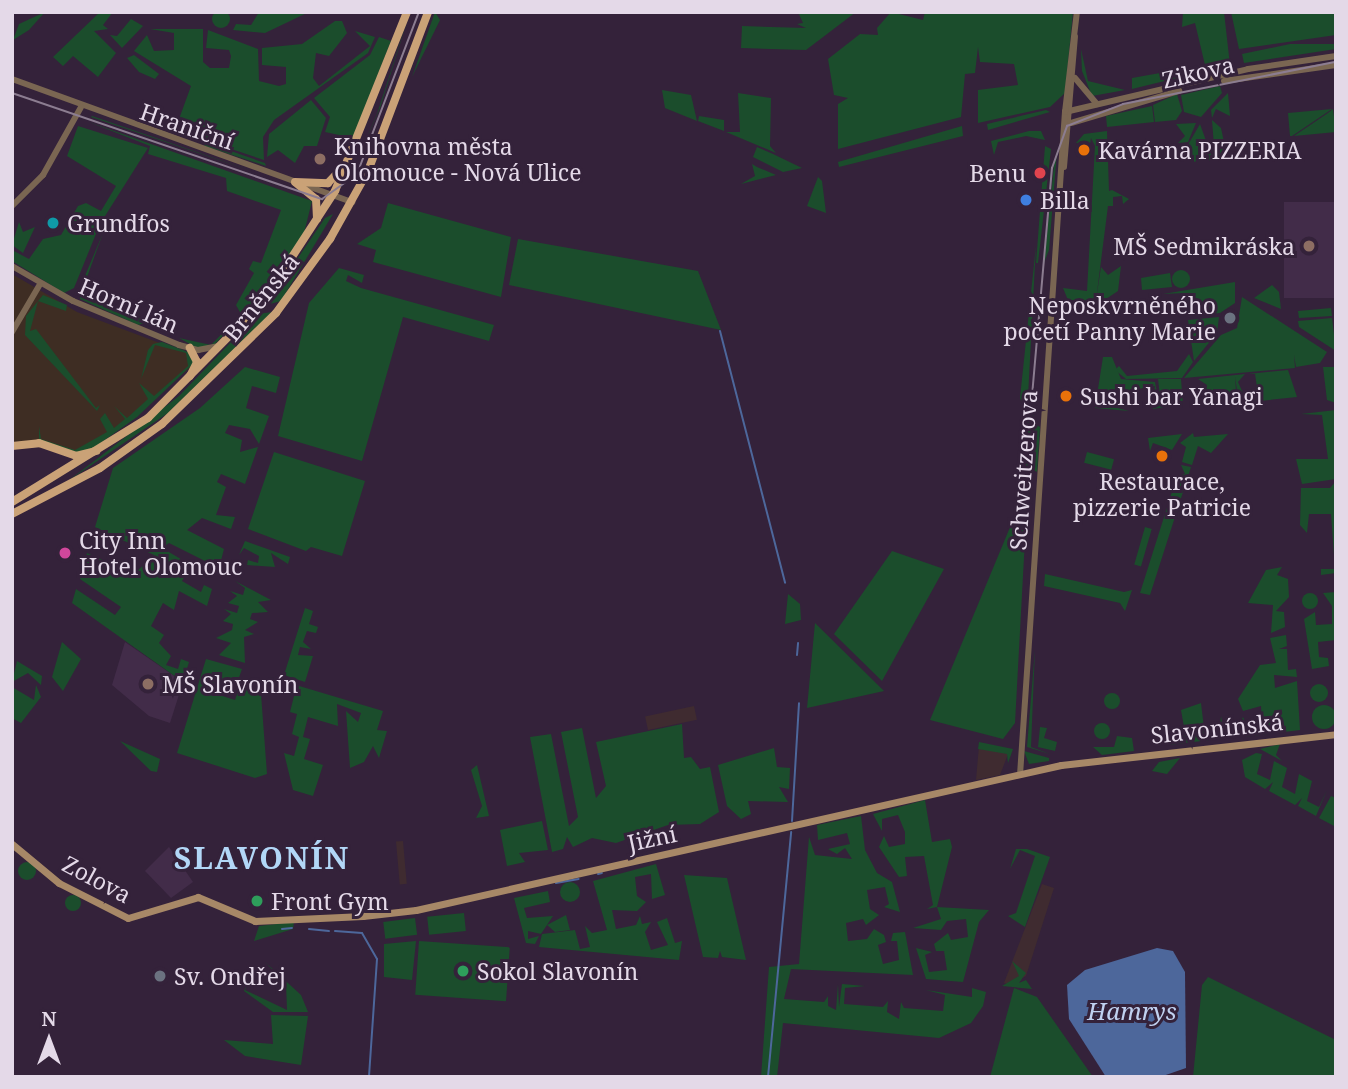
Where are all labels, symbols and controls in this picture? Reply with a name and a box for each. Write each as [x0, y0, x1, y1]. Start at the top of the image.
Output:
street label: Zikova [1159, 50, 1237, 94]
street label: Hraniční [137, 97, 237, 155]
place label: Knihovna města Olomouce - Nová Ulice [334, 132, 581, 186]
place label: Kavárna PIZZERIA [1098, 136, 1302, 164]
marker: Kavárna PIZZERIA [1076, 142, 1092, 158]
marker: Knihovna města Olomouce - Nová Ulice [312, 151, 328, 167]
place label: Benu [969, 159, 1026, 187]
marker: Benu [1032, 165, 1048, 181]
place label: Billa [1040, 186, 1090, 214]
marker: Billa [1018, 192, 1034, 208]
place label: Grundfos [67, 209, 170, 237]
marker: Grundfos [45, 215, 61, 231]
place label: MŠ Sedmikráska [1113, 232, 1295, 260]
marker: MŠ Sedmikráska [1301, 238, 1317, 254]
street label: Brněnská [217, 248, 305, 346]
street label: Horní lán [75, 272, 183, 338]
place label: Neposkvrněného početí Panny Marie [1004, 291, 1216, 345]
marker: Neposkvrněného početí Panny Marie [1222, 310, 1238, 326]
place label: Sushi bar Yanagi [1080, 382, 1263, 410]
marker: Sushi bar Yanagi [1058, 388, 1074, 404]
street label: Schweitzerova [1004, 389, 1042, 551]
marker: Restaurace, pizzerie Patricie [1154, 448, 1170, 464]
place label: Restaurace, pizzerie Patricie [1073, 467, 1251, 521]
place label: City Inn Hotel Olomouc [79, 526, 242, 580]
marker: City Inn Hotel Olomouc [57, 545, 73, 561]
place label: MŠ Slavonín [162, 670, 298, 698]
marker: MŠ Slavonín [140, 676, 156, 692]
street label: Slavonínská [1149, 707, 1285, 749]
street label: Jižní [625, 819, 679, 857]
district label: SLAVONÍN [175, 840, 349, 876]
street label: Zolova [58, 850, 136, 908]
place label: Front Gym [271, 887, 389, 915]
marker: Front Gym [249, 893, 265, 909]
place label: Sokol Slavonín [477, 957, 638, 985]
place label: Sv. Ondřej [174, 962, 286, 990]
marker: Sokol Slavonín [455, 963, 471, 979]
marker: Sv. Ondřej [152, 968, 168, 984]
water label: Hamrys [1087, 997, 1177, 1025]
north arrow [14, 1005, 84, 1075]
text: N [42, 1006, 56, 1032]

